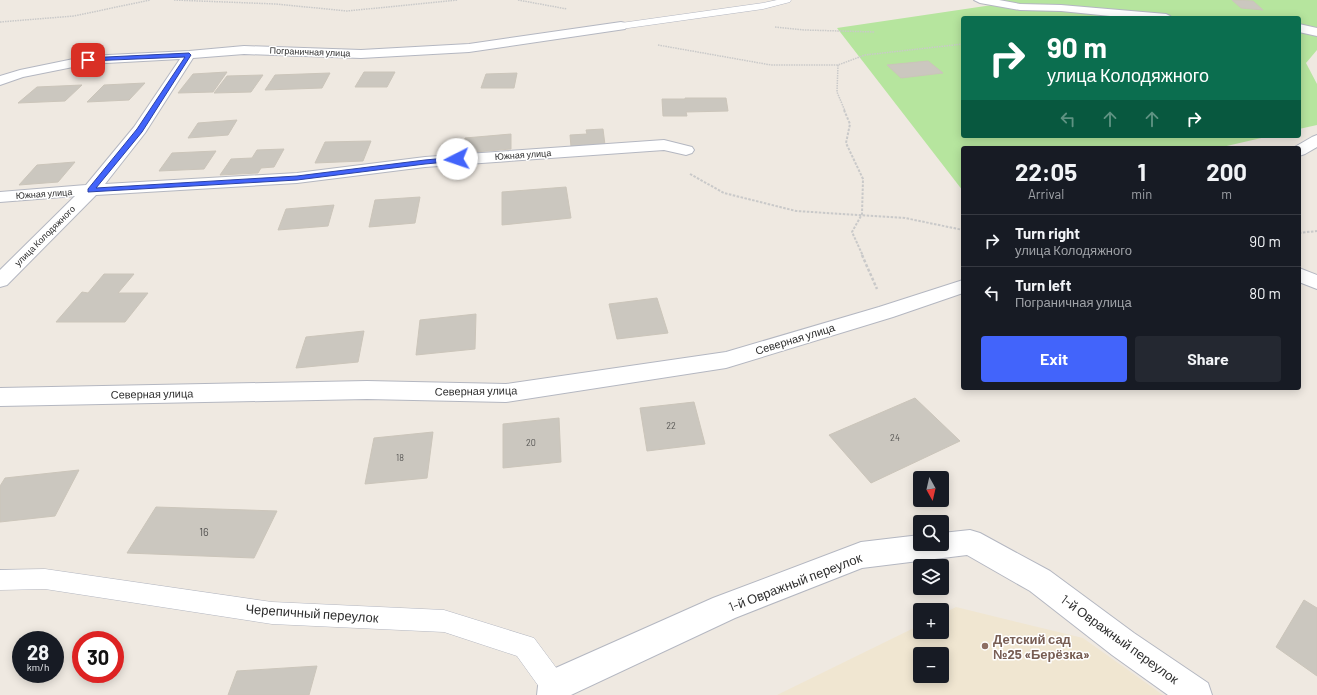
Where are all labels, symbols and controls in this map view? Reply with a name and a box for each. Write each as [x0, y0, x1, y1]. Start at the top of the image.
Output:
text: 90 m [1047, 30, 1107, 64]
icon: right [981, 32, 1033, 84]
pin [71, 43, 105, 77]
street label: Пограничная улица [269, 45, 351, 58]
icon: arrive [77, 49, 99, 71]
text: улица Колодяжного [1047, 64, 1209, 86]
icon: left [1057, 108, 1079, 130]
icon: ahead [1099, 108, 1121, 130]
icon: ahead [1141, 108, 1163, 130]
icon: right [1183, 108, 1205, 130]
position arrow [436, 138, 478, 180]
street label: Южная улица [494, 147, 552, 162]
text: 22:05 [1015, 157, 1077, 186]
text: 1 [1137, 157, 1146, 186]
text: 200 [1206, 157, 1247, 186]
street label: Южная улица [15, 186, 73, 201]
text: Arrival [1028, 186, 1064, 202]
text: min [1131, 186, 1152, 202]
text: m [1221, 186, 1232, 202]
street label: улица Колодяжного [12, 203, 77, 268]
text: Turn right [1015, 224, 1080, 242]
icon: right [981, 230, 1003, 252]
text: 90 m [1249, 232, 1281, 250]
text: улица Колодяжного [1015, 242, 1132, 258]
text: Turn left [1015, 276, 1071, 294]
icon: left [981, 282, 1003, 304]
text: 80 m [1249, 284, 1281, 302]
text: Пограничная улица [1015, 294, 1132, 310]
street label: Северная улица [753, 320, 837, 357]
button: Exit [981, 336, 1127, 382]
button: Share [1135, 336, 1281, 382]
street label: Северная улица [435, 383, 518, 398]
street label: Северная улица [111, 386, 194, 401]
house number: 22 [666, 420, 676, 431]
house number: 24 [890, 432, 900, 443]
house number: 20 [526, 437, 536, 448]
house number: 18 [396, 452, 404, 463]
north arrow [913, 471, 949, 507]
map controls [913, 471, 949, 683]
button: search [913, 515, 949, 551]
house number: 16 [199, 525, 209, 538]
street label: 1-й Овражный переулок [726, 549, 864, 615]
button: layers [913, 559, 949, 595]
street label: 1-й Овражный переулок [1058, 591, 1182, 687]
street label: Черепичный переулок [245, 600, 379, 626]
button: + [913, 603, 949, 639]
speed limit sign: 30 [72, 631, 124, 683]
place label: Детский сад №25 «Берёзка» [993, 631, 1090, 662]
text: 28 [27, 640, 49, 664]
marker: Детский сад №25 «Берёзка» [980, 641, 990, 651]
button: − [913, 647, 949, 683]
text: km/h [27, 661, 49, 673]

